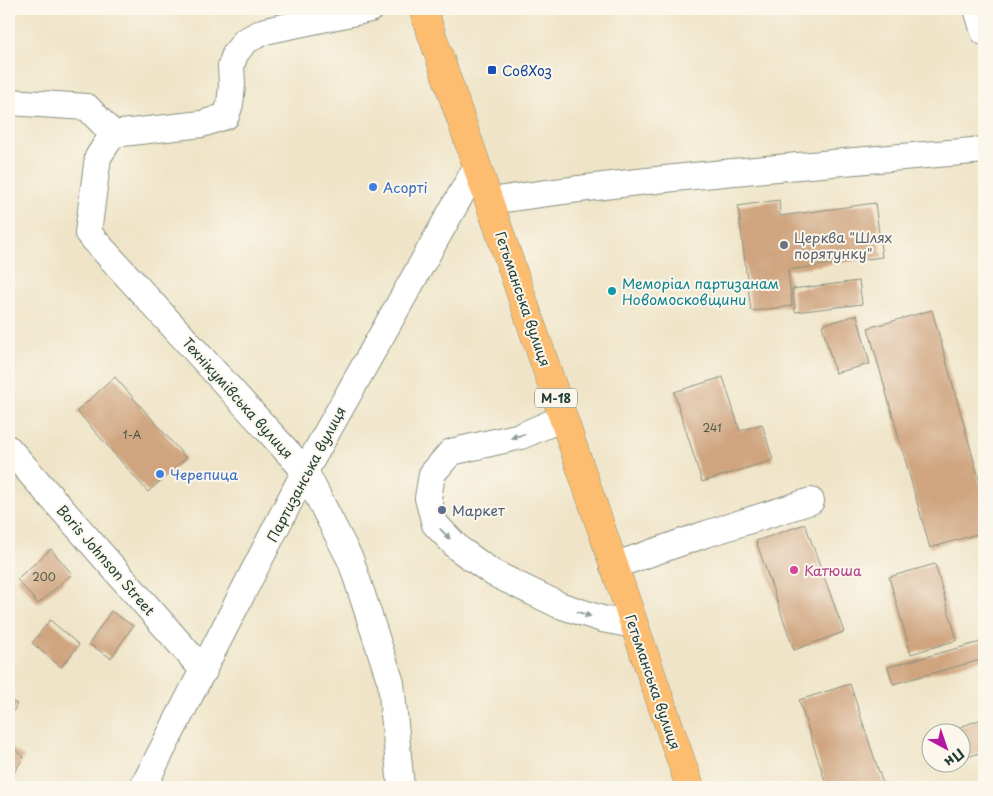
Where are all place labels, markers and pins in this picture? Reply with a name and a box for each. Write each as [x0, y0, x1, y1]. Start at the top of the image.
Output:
place label: СовХоз [502, 60, 552, 81]
marker: СовХоз [486, 64, 498, 76]
place label: Асорті [383, 177, 428, 198]
marker: Асорті [367, 181, 379, 193]
place label: Церква "Шлях порятунку" [794, 227, 892, 264]
marker: Церква "Шлях порятунку" [778, 239, 790, 251]
place label: Меморіал партизанам Новомосковщини [622, 273, 779, 310]
marker: Меморіал партизанам Новомосковщини [606, 285, 618, 297]
place label: Черепица [170, 464, 238, 485]
marker: Черепица [154, 468, 166, 480]
place label: Маркет [452, 500, 505, 521]
marker: Маркет [436, 504, 448, 516]
place label: Катюша [804, 560, 862, 581]
marker: Катюша [788, 564, 800, 576]

